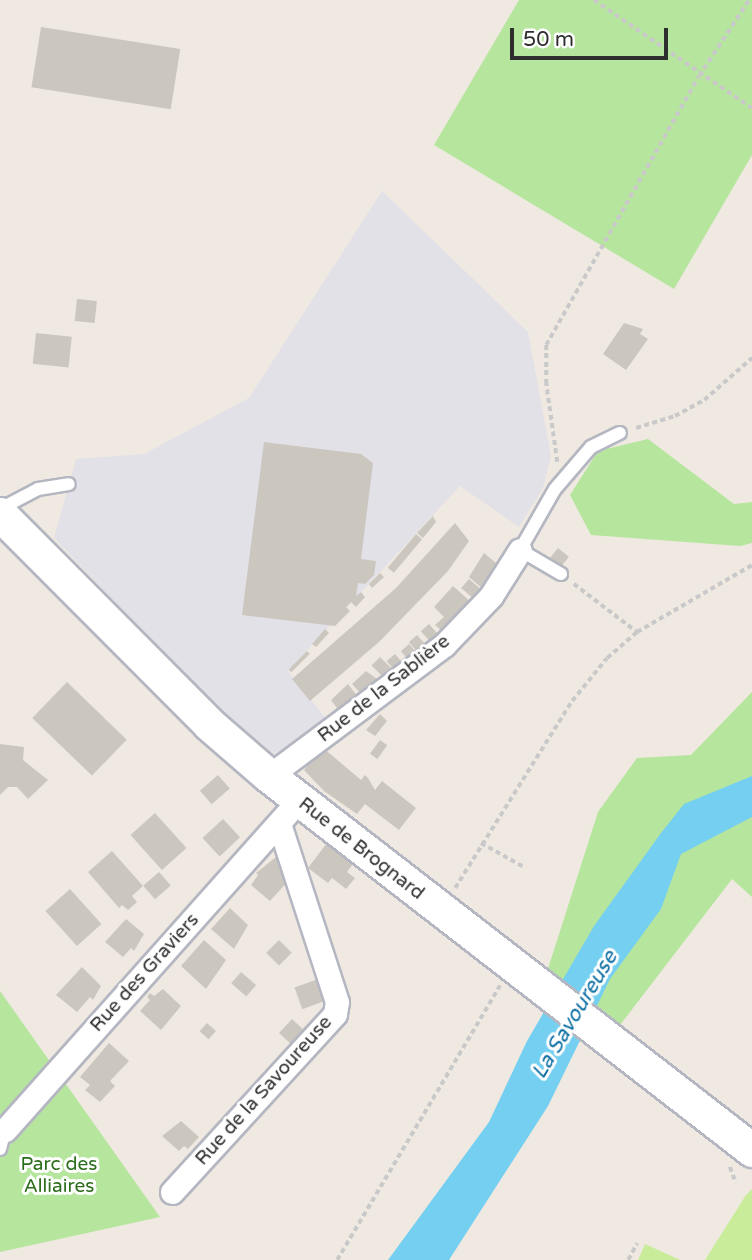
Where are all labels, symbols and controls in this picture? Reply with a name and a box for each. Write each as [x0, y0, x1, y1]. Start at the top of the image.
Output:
scale bar [514, 14, 672, 58]
text: 50 m [523, 27, 574, 52]
street label: Rue de la Sablière [313, 630, 455, 748]
street label: Rue de Brognard [294, 793, 428, 905]
street label: Rue des Graviers [86, 909, 204, 1037]
water label: La Savoureuse [527, 946, 623, 1084]
street label: Rue de la Savoureuse [191, 1012, 337, 1170]
park label: Parc des Alliaires [21, 1154, 97, 1198]

